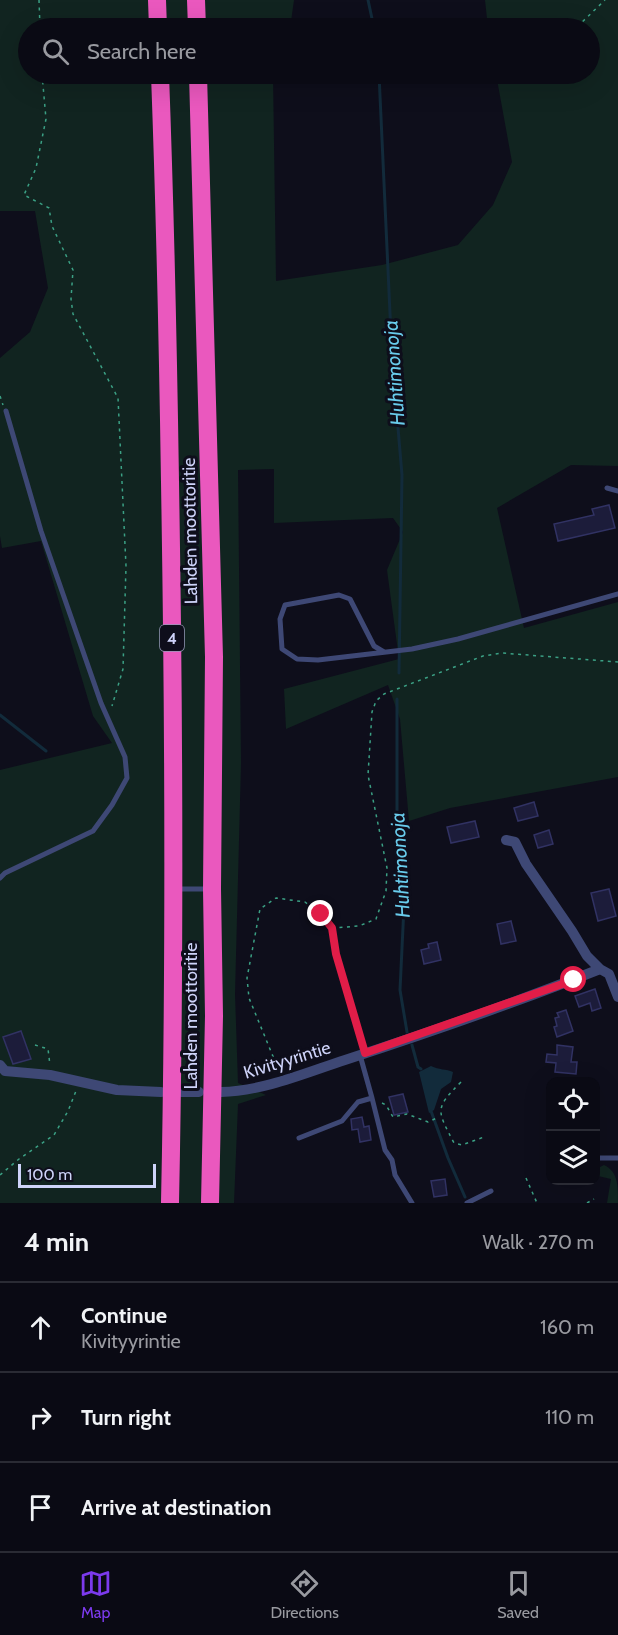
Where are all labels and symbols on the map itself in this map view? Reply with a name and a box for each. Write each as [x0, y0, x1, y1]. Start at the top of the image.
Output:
water label: Huhtimonoja [378, 319, 410, 427]
street label: Lahden moottoritie [178, 457, 202, 605]
road number: 4 [160, 625, 184, 651]
water label: Huhtimonoja [385, 812, 415, 918]
route end [307, 900, 333, 926]
street label: Lahden moottoritie [180, 943, 202, 1089]
route start [560, 966, 586, 992]
street label: Kivityyrintie [241, 1036, 333, 1084]
scale bar [18, 1161, 156, 1188]

